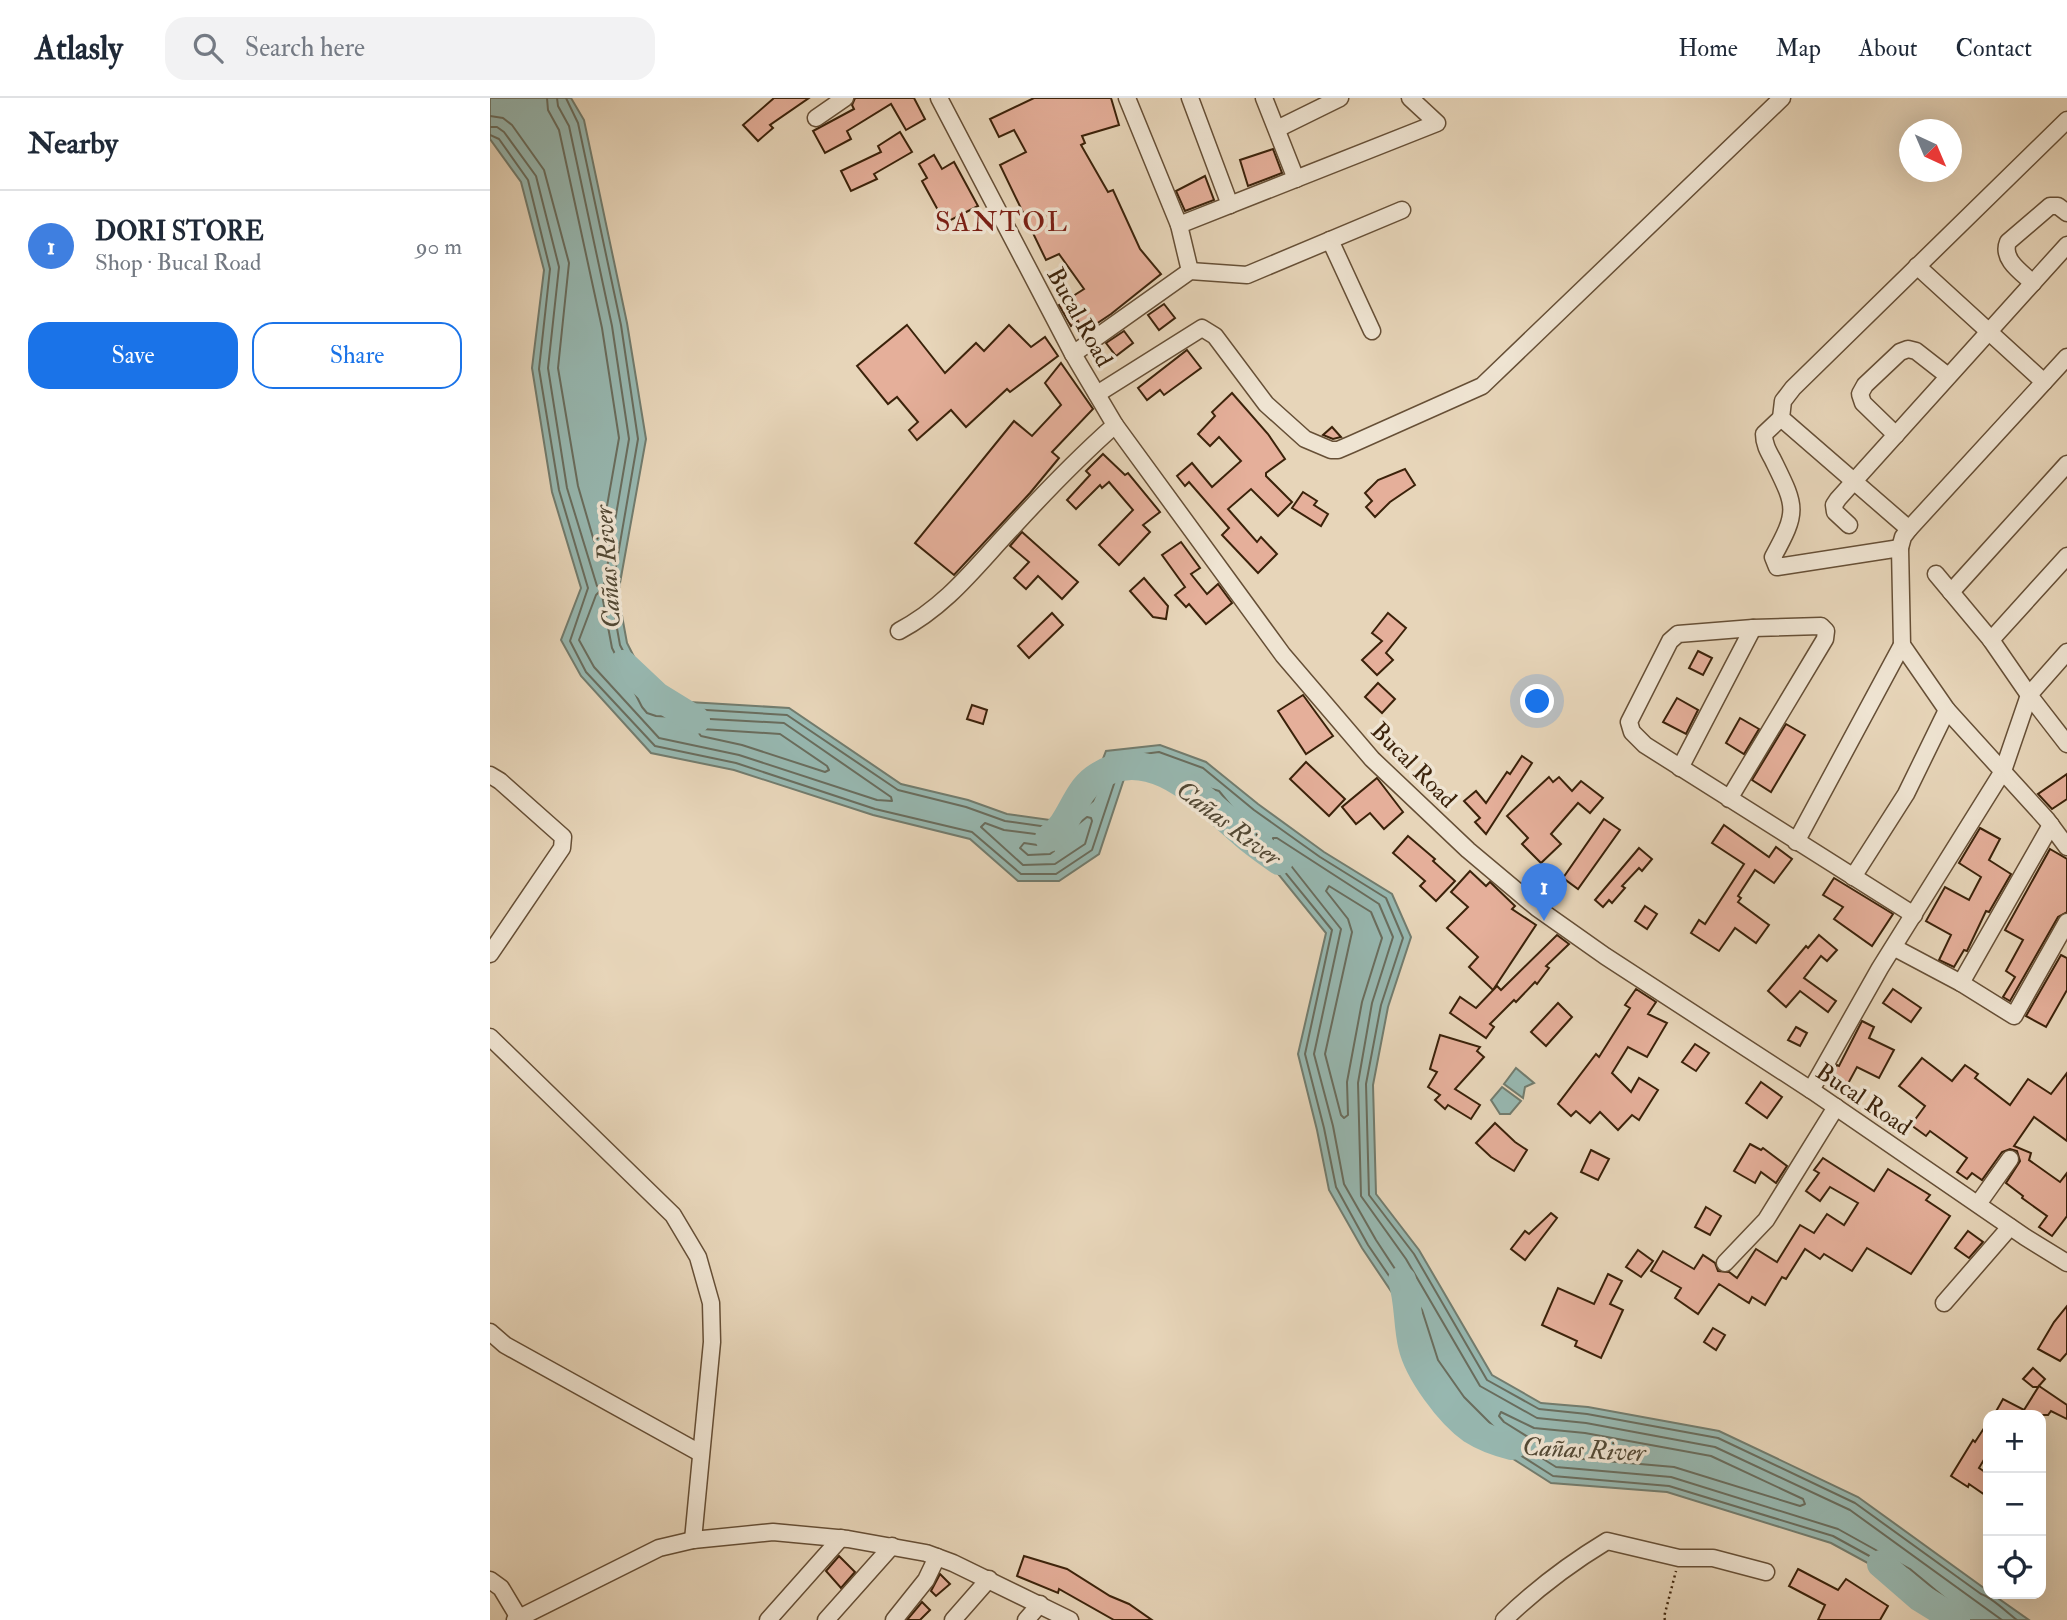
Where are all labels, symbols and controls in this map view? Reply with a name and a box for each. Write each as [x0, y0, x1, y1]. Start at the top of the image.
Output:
search box [165, 17, 655, 80]
text: Atlasly [35, 28, 123, 69]
icon: search [189, 29, 227, 67]
text: Search here [245, 32, 365, 64]
text: Home [1678, 33, 1738, 64]
text: Map [1776, 33, 1821, 64]
text: About [1859, 33, 1918, 64]
text: Contact [1956, 33, 2032, 64]
north arrow [1899, 119, 1962, 182]
text: Nearby [28, 125, 118, 162]
district label: SANTOL [935, 205, 1069, 240]
text: DORI STORE [95, 216, 264, 248]
text: 1 [47, 232, 55, 261]
text: 90 m [416, 232, 462, 261]
text: Shop · Bucal Road [95, 248, 261, 277]
street label: Bucal Road [1040, 262, 1120, 373]
button: Save [28, 322, 238, 389]
button: Share [252, 322, 462, 389]
water label: Cañas River [588, 503, 628, 629]
your location [1520, 684, 1554, 718]
street label: Bucal Road [1364, 716, 1463, 815]
water label: Cañas River [1170, 774, 1288, 874]
pin: 1 [1521, 863, 1567, 921]
street label: Bucal Road [1810, 1056, 1918, 1143]
map controls [1983, 1410, 2046, 1599]
button: + [1983, 1410, 2046, 1473]
water label: Cañas River [1522, 1431, 1648, 1469]
button: − [1983, 1473, 2046, 1536]
button: locate [1983, 1536, 2046, 1599]

